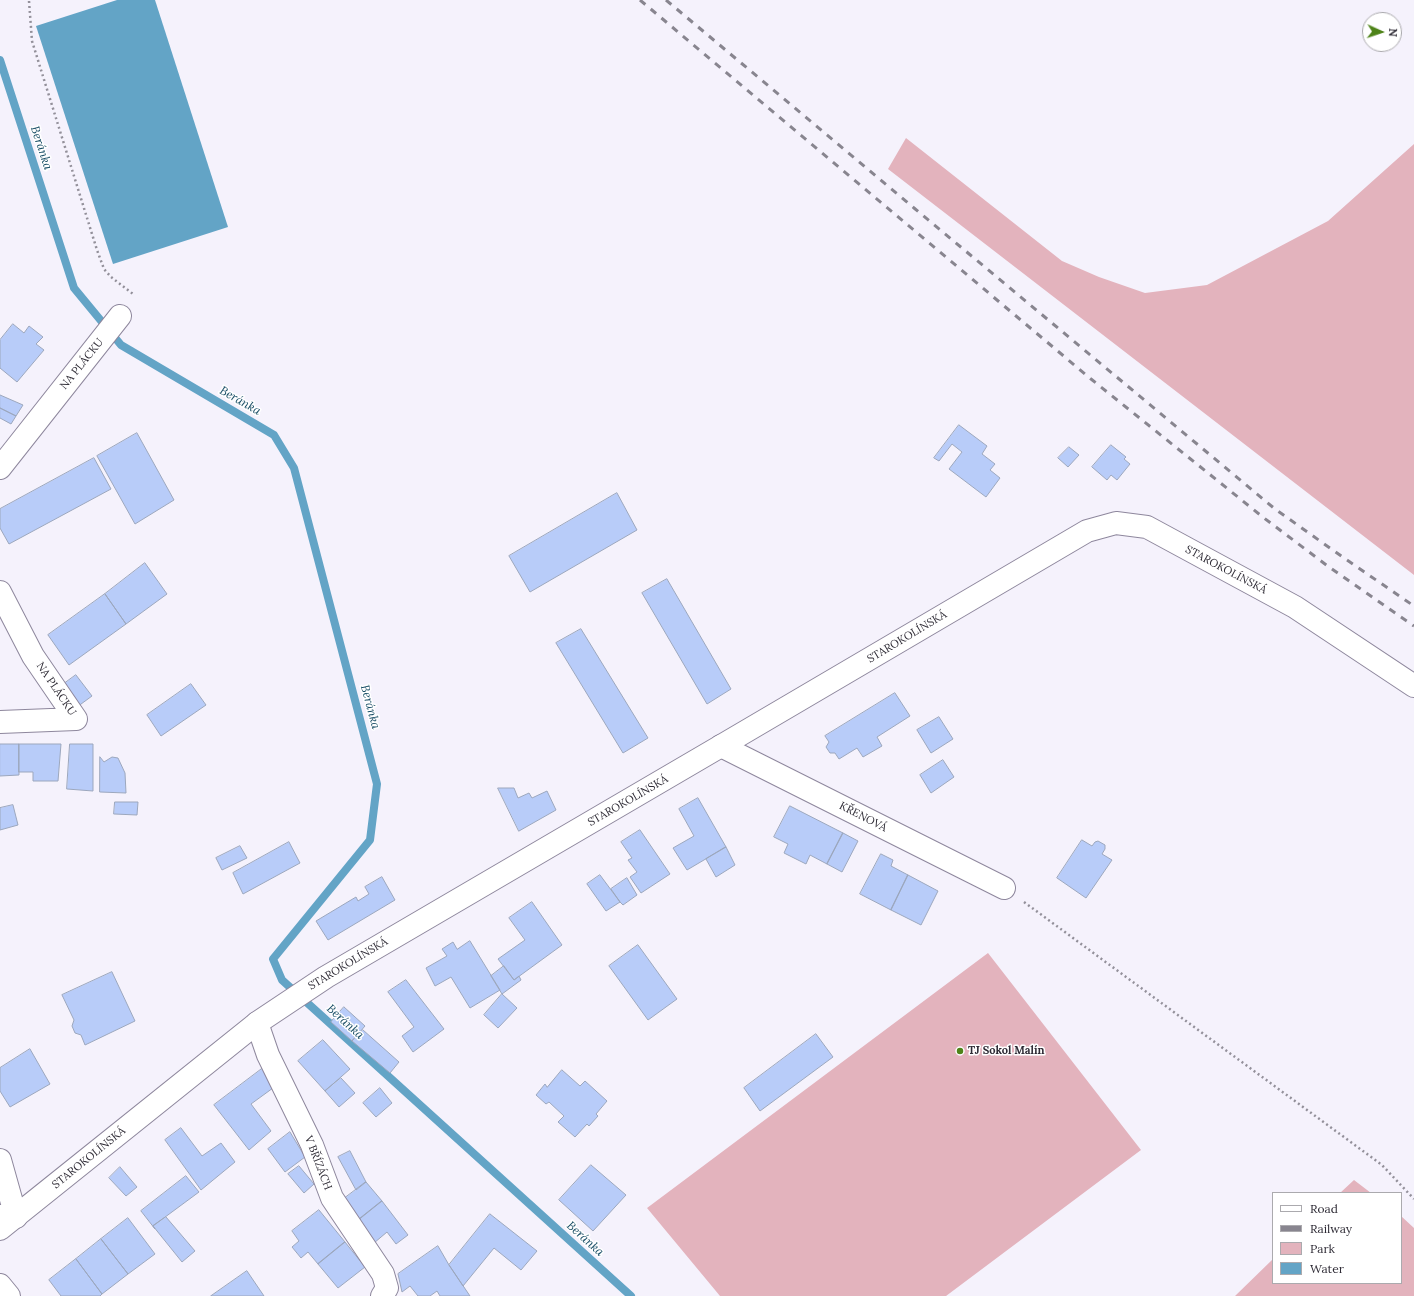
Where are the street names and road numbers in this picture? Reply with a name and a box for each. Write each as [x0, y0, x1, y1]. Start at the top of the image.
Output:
street label: NA PLÁCKU [57, 336, 107, 392]
street label: STAROKOLÍNSKÁ [1183, 543, 1269, 597]
street label: STAROKOLÍNSKÁ [865, 608, 949, 666]
street label: NA PLÁCKU [33, 660, 79, 718]
street label: STAROKOLÍNSKÁ [586, 773, 670, 829]
street label: KŘENOVÁ [837, 799, 889, 835]
street label: STAROKOLÍNSKÁ [306, 935, 390, 993]
street label: STAROKOLÍNSKÁ [50, 1124, 128, 1192]
street label: V BŘÍZÁCH [302, 1134, 334, 1192]

